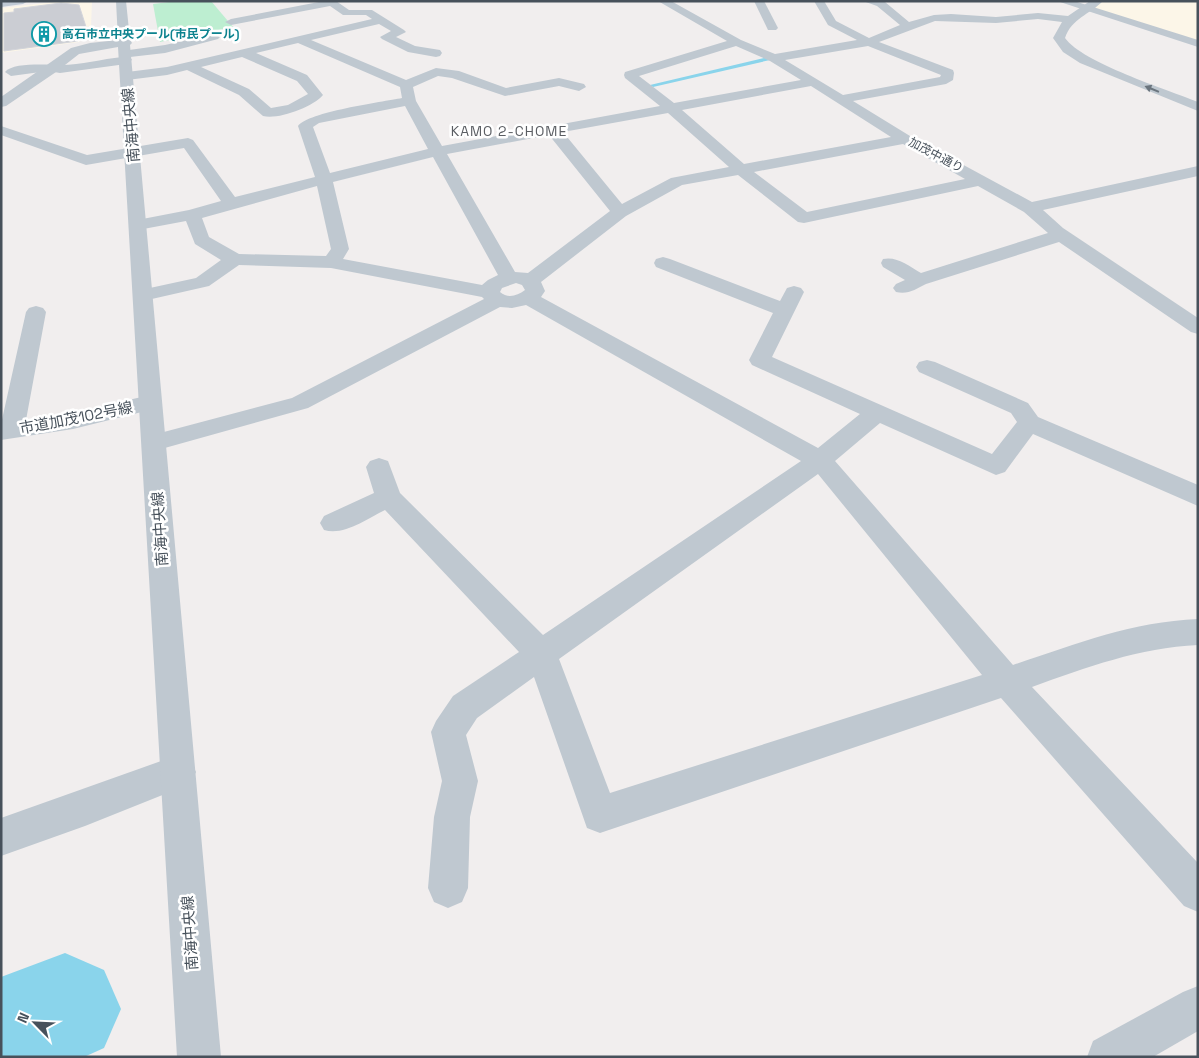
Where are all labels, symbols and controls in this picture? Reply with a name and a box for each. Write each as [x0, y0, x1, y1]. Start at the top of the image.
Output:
building icon: 高石市立中央プール(市民プール) [31, 21, 57, 47]
place label: 高石市立中央プール(市民プール) [62, 26, 240, 42]
one-way arrow [1145, 85, 1160, 92]
street label: 南海中央線 [118, 87, 143, 163]
district label: KAMO 2-CHOME [451, 122, 567, 140]
street label: 加茂中通り [906, 134, 966, 176]
street label: 市道加茂102号線 [18, 397, 134, 438]
street label: 南海中央線 [147, 491, 172, 567]
street label: 南海中央線 [177, 895, 202, 971]
north arrow [10, 998, 60, 1048]
text: N [13, 1010, 33, 1026]

